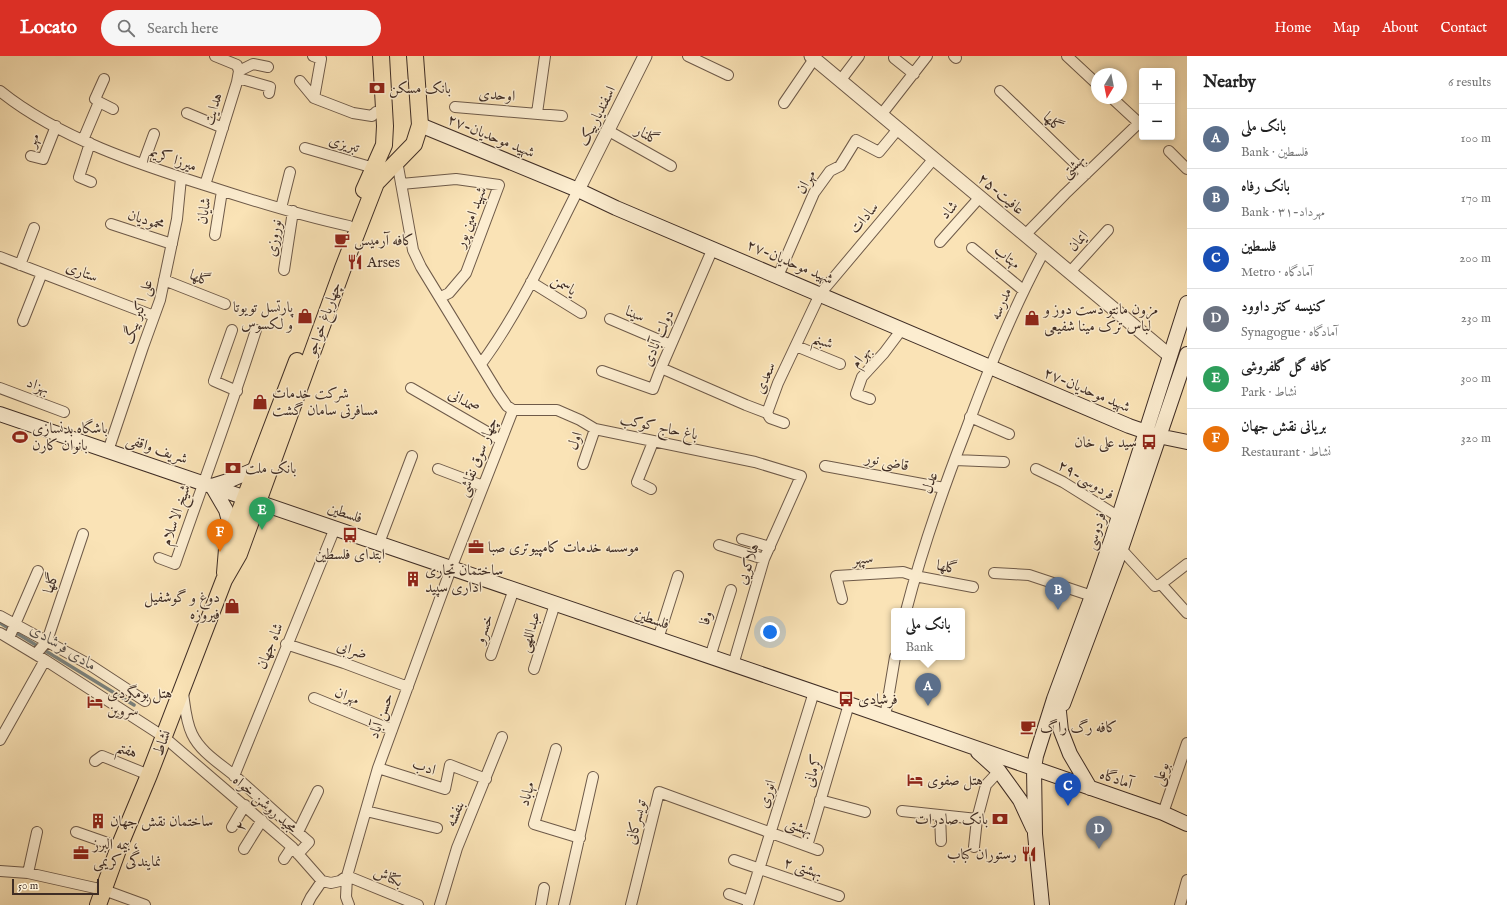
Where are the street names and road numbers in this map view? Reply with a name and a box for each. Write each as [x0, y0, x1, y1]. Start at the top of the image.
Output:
street label: اسفندیاربیک [574, 83, 620, 149]
street label: اوحدی [478, 84, 516, 106]
street label: هدایت [199, 90, 227, 128]
street label: گلها [1039, 108, 1067, 136]
street label: ۲۷-شهید موحدیان [445, 110, 537, 162]
street label: گلنار [630, 120, 662, 149]
street label: مهر [21, 130, 45, 152]
street label: تبریزی [327, 131, 362, 157]
street label: میرزا کریم [146, 142, 199, 179]
street label: بهشتی [1057, 150, 1090, 183]
street label: مهران [791, 166, 821, 198]
street label: ۲۵-عافیت [974, 169, 1028, 219]
street label: شهید امین پور [450, 184, 492, 252]
street label: شایان [193, 196, 215, 226]
street label: شاد [936, 197, 962, 223]
street label: سادات [845, 198, 883, 238]
street label: محمودیان [125, 205, 167, 235]
street label: نوروزی [262, 218, 286, 258]
street label: ایمان [1064, 227, 1092, 255]
street label: ۲۷-شهید موحدیان [744, 235, 836, 289]
street label: مهتاب [990, 241, 1024, 274]
street label: ستاری [63, 257, 101, 287]
street label: گلها [187, 265, 213, 291]
street label: یاسمن [548, 270, 581, 301]
street label: علی اکبر بیگ [118, 277, 158, 347]
street label: چهارباغ خواجو [301, 279, 349, 361]
street label: مدرسه [986, 285, 1016, 323]
street label: سینا [622, 301, 648, 327]
street label: دولت آبادی [638, 307, 678, 369]
street label: شبنم [808, 328, 836, 358]
street label: بهرام [846, 342, 878, 374]
street label: سعدی [750, 359, 780, 397]
street label: ۲۷-شهید موحدیان [1041, 363, 1133, 417]
street label: بهزاد [24, 373, 52, 399]
street label: صمدانی [445, 384, 483, 418]
street label: باغ حاج کوکب [618, 409, 700, 448]
street label: چهار سوق نقاشی [454, 415, 503, 500]
street label: اول [563, 429, 587, 453]
street label: شریف واقفی [123, 430, 190, 469]
street label: قاضی نور [861, 448, 910, 477]
street label: ۲۹-فردوسی [1054, 456, 1118, 505]
street label: عدل [917, 469, 943, 496]
street label: شیخ الاسلام [157, 482, 199, 549]
street label: فلسطین [325, 498, 365, 528]
street label: فردوسی [1081, 510, 1112, 553]
street label: هلاکویی [732, 541, 764, 587]
street label: سپهر [850, 549, 874, 569]
street label: گلها [935, 556, 959, 578]
street label: گلها [39, 570, 63, 596]
street label: فلسطین [632, 604, 672, 634]
street label: وفا [695, 608, 717, 628]
street label: عبداللهی [515, 609, 546, 655]
street label: خسرو [470, 612, 498, 648]
street label: شاه جهان [252, 620, 288, 672]
street label: ضرابی [334, 636, 370, 665]
street label: مهران [332, 683, 362, 710]
street label: حسن آباد [364, 691, 398, 741]
street label: نشاط [148, 727, 176, 759]
street label: هفتم [112, 737, 140, 767]
street label: کرمانی [799, 752, 827, 790]
street label: ادب [410, 754, 438, 780]
street label: بوعلی [1148, 760, 1175, 789]
street label: آمادگاه [1097, 765, 1137, 794]
street label: مجید روشن خواه [229, 771, 301, 837]
street label: انوری [754, 777, 780, 811]
street label: مهاباد [515, 779, 540, 808]
street label: تویسرکانی [621, 797, 651, 846]
street label: بنفشه [441, 798, 469, 830]
street label: بهشتی [783, 813, 815, 842]
street label: ۲ [231, 817, 251, 835]
street label: بهشتی ۲ [781, 853, 825, 884]
street label: بکتاش [371, 863, 406, 891]

